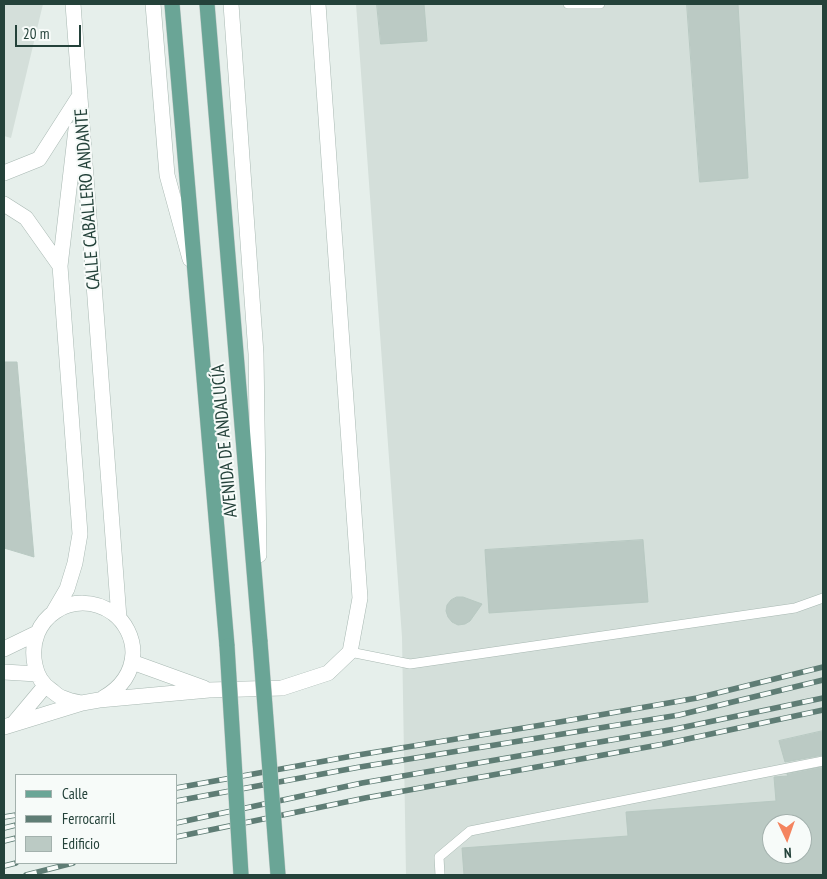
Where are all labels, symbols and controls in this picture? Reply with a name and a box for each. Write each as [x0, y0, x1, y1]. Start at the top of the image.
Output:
scale bar [18, 15, 84, 47]
text: 20 m [23, 24, 49, 43]
street label: CALLE CABALLERO ANDANTE [71, 108, 105, 290]
street label: AVENIDA DE ANDALUCÍA [208, 363, 242, 519]
legend [15, 774, 178, 864]
text: Calle [62, 784, 88, 803]
text: Ferrocarril [62, 809, 115, 828]
north arrow [762, 814, 812, 864]
text: Edificio [62, 834, 100, 853]
text: N [783, 844, 792, 862]

